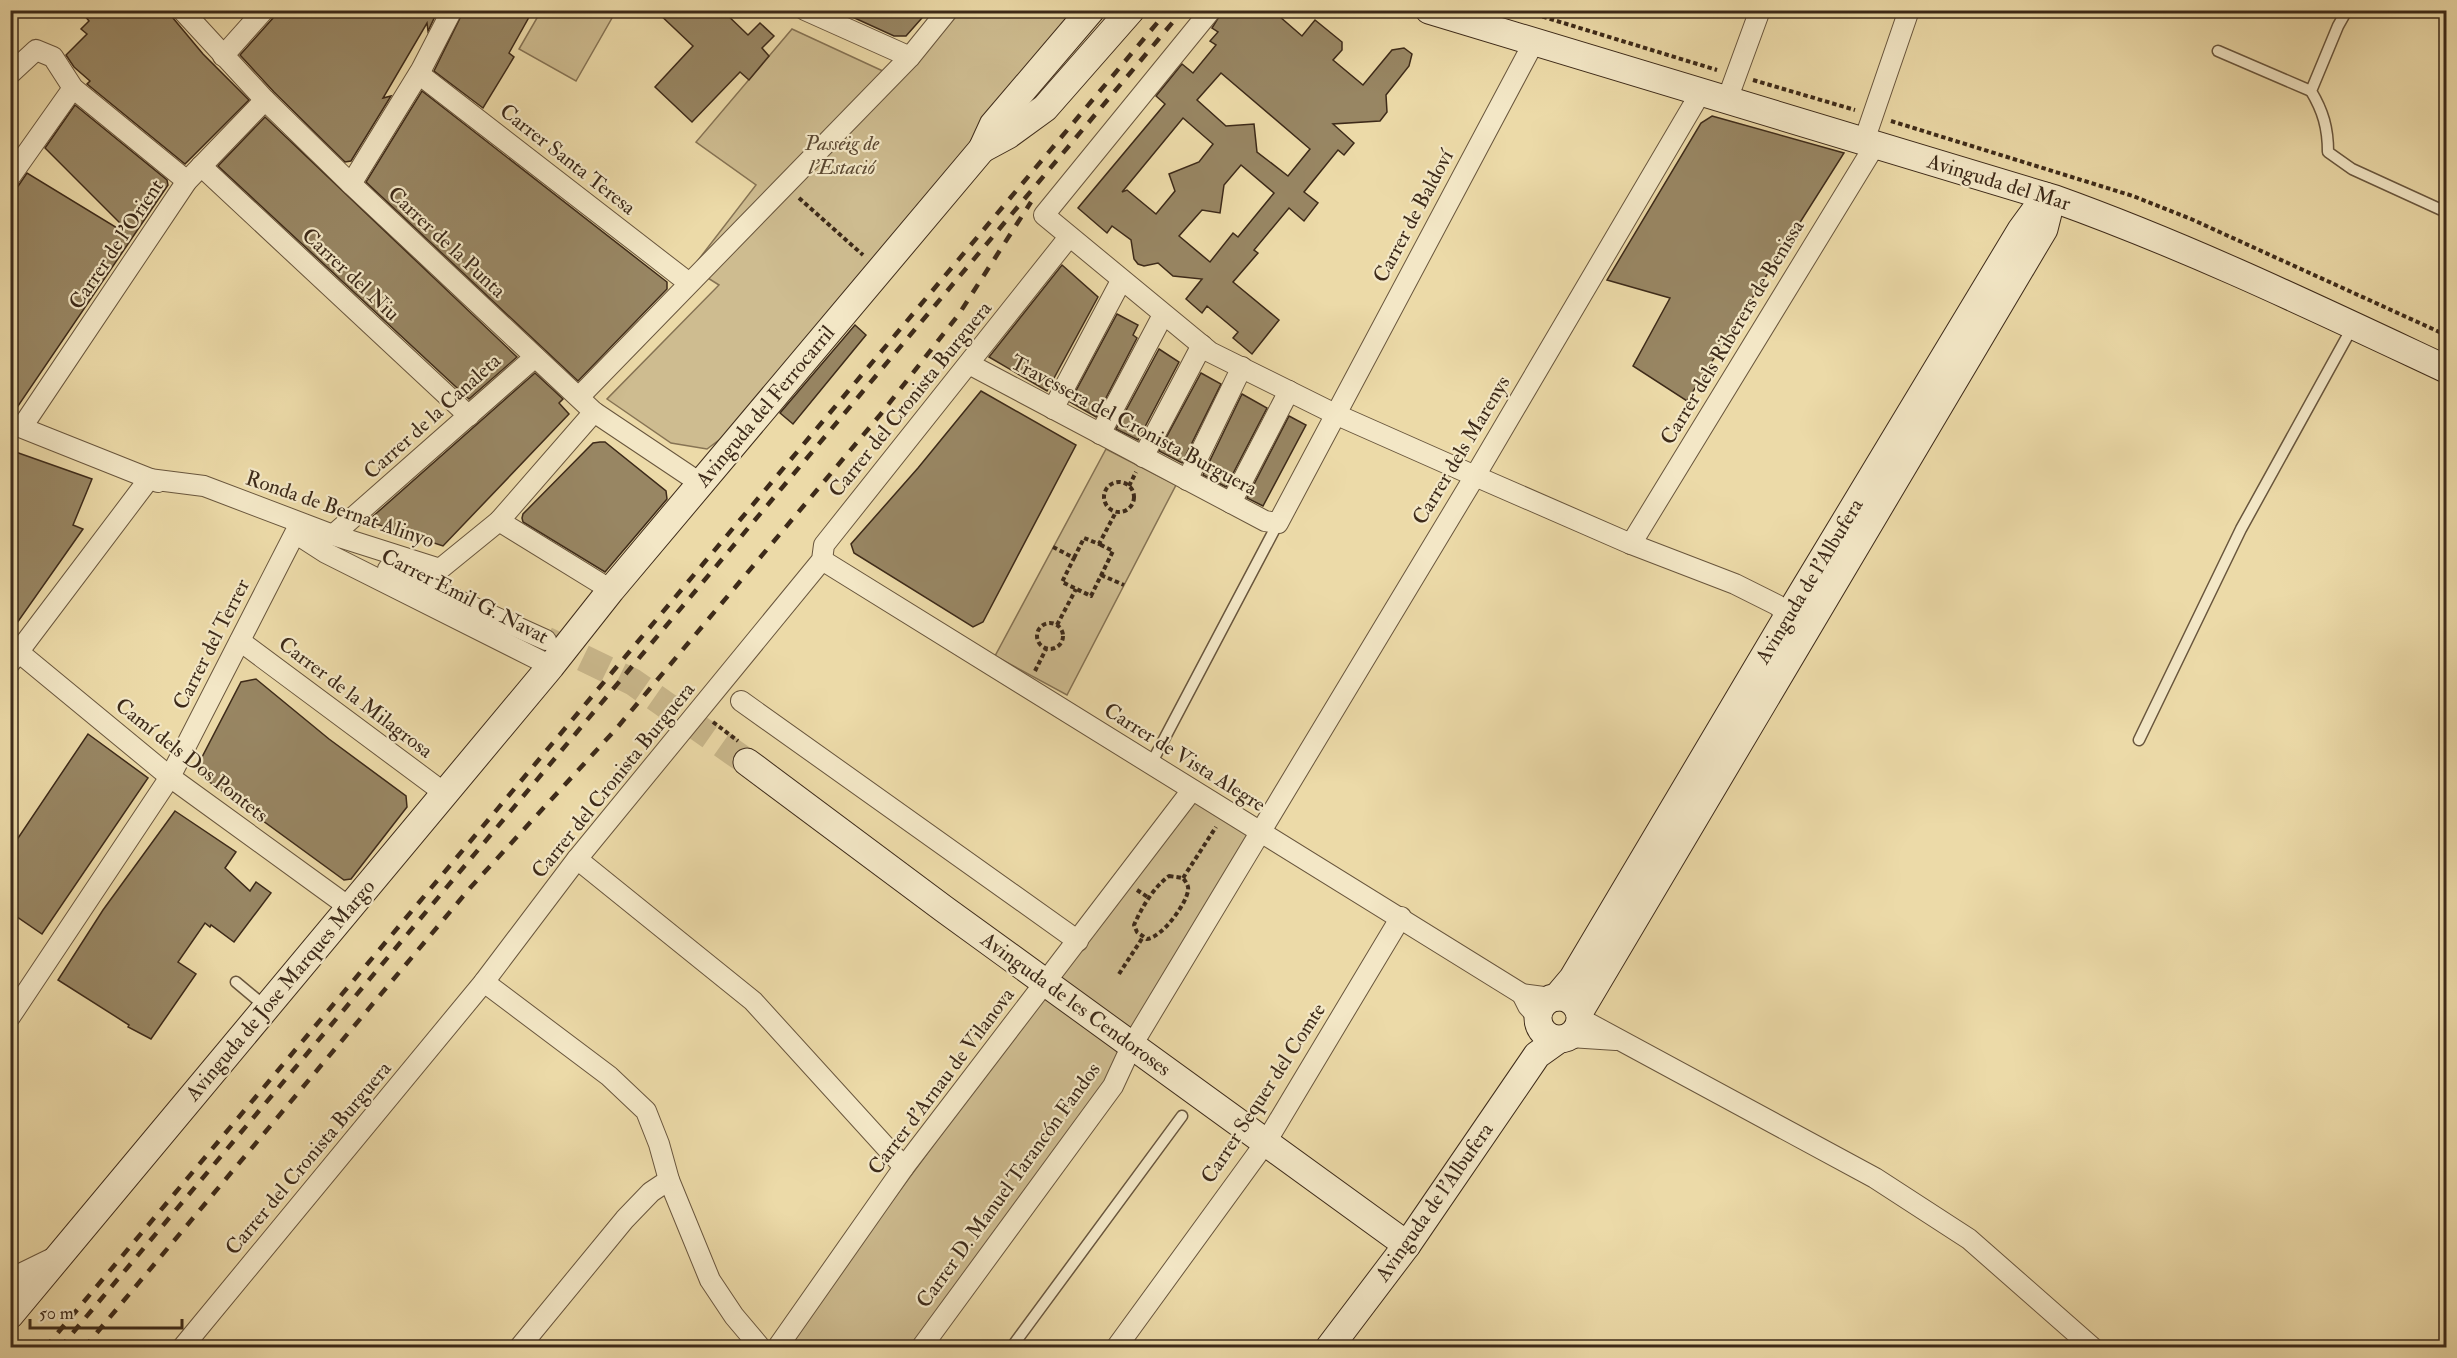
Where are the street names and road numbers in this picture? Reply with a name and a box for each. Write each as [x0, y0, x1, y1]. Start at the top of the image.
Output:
street label: Carrer Santa Teresa [494, 98, 641, 221]
street label: Carrer de Baldoví [1367, 144, 1460, 287]
street label: Avinguda del Mar [1923, 148, 2074, 217]
street label: Carrer de l'Orient [63, 174, 170, 315]
street label: Carrer de la Punta [382, 181, 512, 304]
street label: Carrer dels Riberers de Benissa [1654, 215, 1811, 450]
street label: Carrer del Niu [296, 222, 405, 327]
street label: Carrer del Cronista Burguera [823, 295, 998, 503]
street label: Avinguda del Ferrocarril [689, 319, 841, 493]
street label: Carrer de la Canaleta [358, 347, 507, 485]
street label: Travessera del Cronista Burguera [1006, 349, 1262, 502]
street label: Carrer dels Marenys [1406, 371, 1517, 530]
street label: Ronda de Bernat Alinyo [242, 465, 438, 554]
street label: Avinguda de l'Albufera [1749, 493, 1870, 670]
street label: Carrer Emil G. Navat [377, 543, 553, 650]
street label: Carrer del Terrer [167, 574, 256, 714]
street label: Carrer de la Milagrosa [273, 631, 439, 765]
street label: Carrer del Cronista Burguera [526, 676, 701, 884]
street label: Camí dels Dos Pontets [110, 692, 274, 829]
street label: Carrer de Vista Alegre [1099, 697, 1271, 818]
street label: Avinguda de Jose Marques Margo [179, 874, 381, 1107]
street label: Avinguda de les Cendoroses [974, 926, 1176, 1083]
street label: Carrer d'Arnau de Vilanova [862, 982, 1021, 1180]
street label: Carrer Sequer del Comte [1195, 998, 1332, 1189]
street label: Carrer del Cronista Burguera [219, 1056, 398, 1261]
street label: Carrer D. Manuel Tarancón Fandos [910, 1057, 1107, 1313]
street label: Avinguda de l'Albufera [1369, 1117, 1500, 1288]

